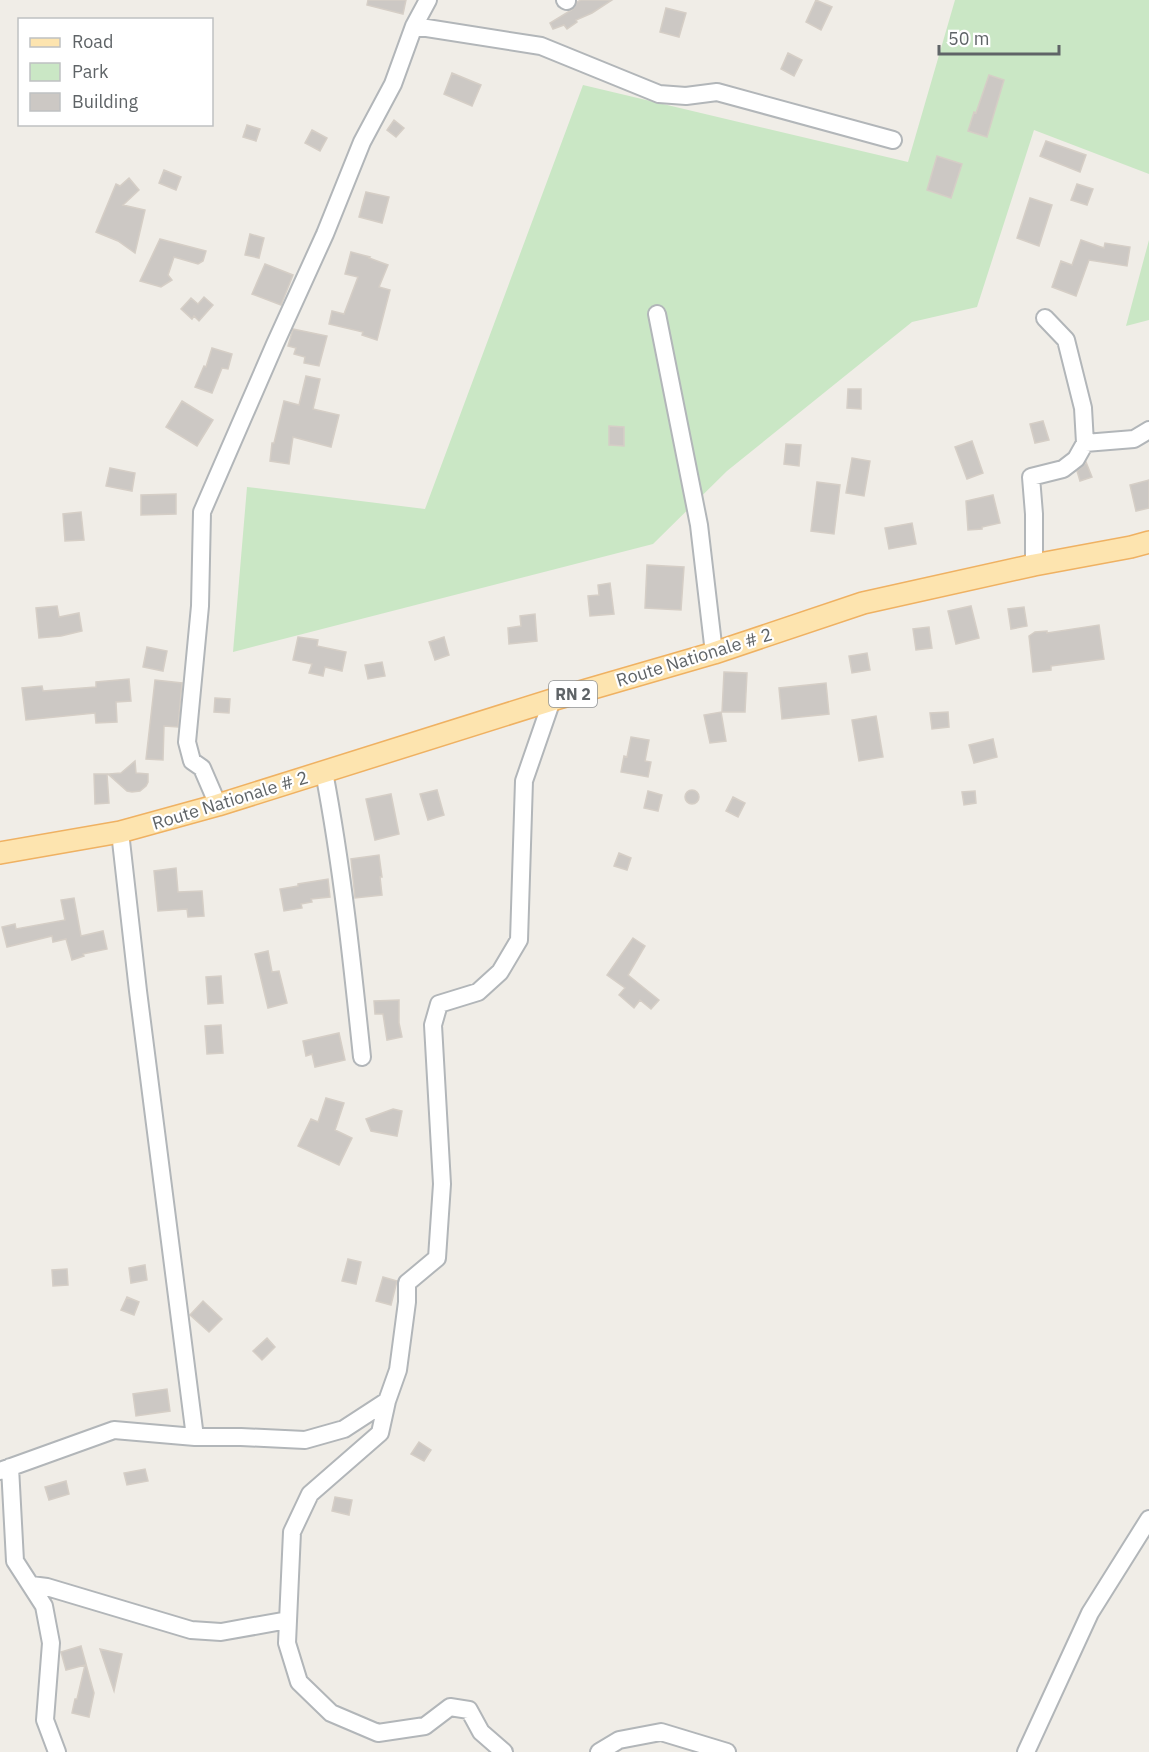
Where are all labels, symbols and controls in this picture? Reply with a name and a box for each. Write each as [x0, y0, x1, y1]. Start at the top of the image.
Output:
legend [18, 18, 213, 126]
scale bar [939, 18, 1059, 56]
text: 50 m [948, 27, 990, 50]
text: Road [72, 30, 113, 53]
text: Park [72, 60, 109, 83]
text: Building [72, 90, 139, 113]
street label: Route Nationale # 2 [613, 622, 775, 692]
road number: RN 2 [549, 681, 597, 707]
street label: Route Nationale # 2 [149, 765, 311, 835]

